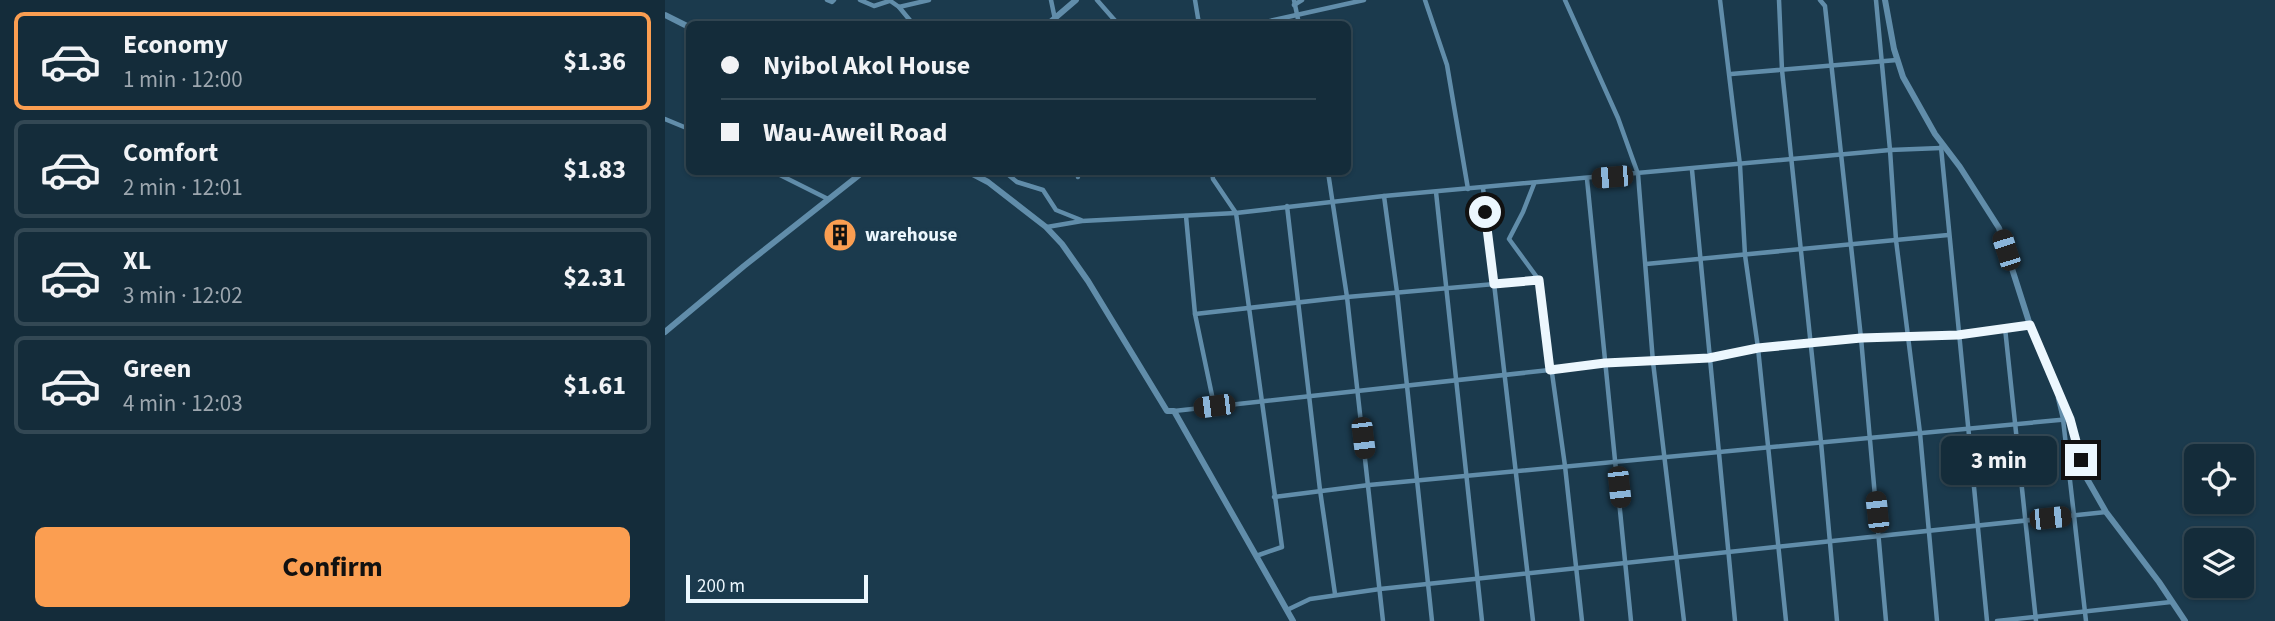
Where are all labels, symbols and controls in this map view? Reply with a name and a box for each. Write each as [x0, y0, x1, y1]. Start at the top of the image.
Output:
text: Economy [123, 26, 228, 63]
icon: car [39, 30, 102, 93]
text: $1.36 [563, 43, 626, 80]
text: Nyibol Akol House [763, 47, 970, 84]
text: 1 min · 12:00 [123, 63, 243, 96]
text: Wau-Aweil Road [763, 114, 947, 151]
text: Comfort [123, 134, 218, 171]
icon: car [39, 138, 102, 201]
text: $1.83 [563, 151, 626, 188]
car [1591, 165, 1634, 189]
text: 2 min · 12:01 [123, 171, 243, 204]
route start [1469, 196, 1501, 228]
building icon: warehouse [821, 216, 859, 254]
place label: warehouse [865, 222, 957, 249]
car [1990, 227, 2023, 273]
text: XL [123, 242, 151, 279]
icon: car [39, 246, 102, 309]
text: $2.31 [563, 259, 626, 296]
text: 3 min · 12:02 [123, 279, 243, 312]
text: Green [123, 350, 191, 387]
icon: car [39, 354, 102, 417]
text: $1.61 [563, 367, 626, 404]
text: 4 min · 12:03 [123, 387, 243, 420]
car [1192, 393, 1237, 419]
car [1351, 416, 1376, 460]
callout: 3 min [1941, 435, 2057, 484]
text: 3 min [1971, 444, 2027, 477]
route end [2065, 444, 2097, 476]
map controls [2184, 444, 2254, 598]
button: locate [2184, 444, 2254, 514]
car [1607, 465, 1632, 509]
car [1865, 490, 1890, 534]
car [2029, 505, 2072, 531]
button: Confirm [35, 527, 630, 607]
button: layers [2184, 528, 2254, 598]
scale bar [686, 572, 868, 604]
text: 200 m [697, 573, 745, 600]

